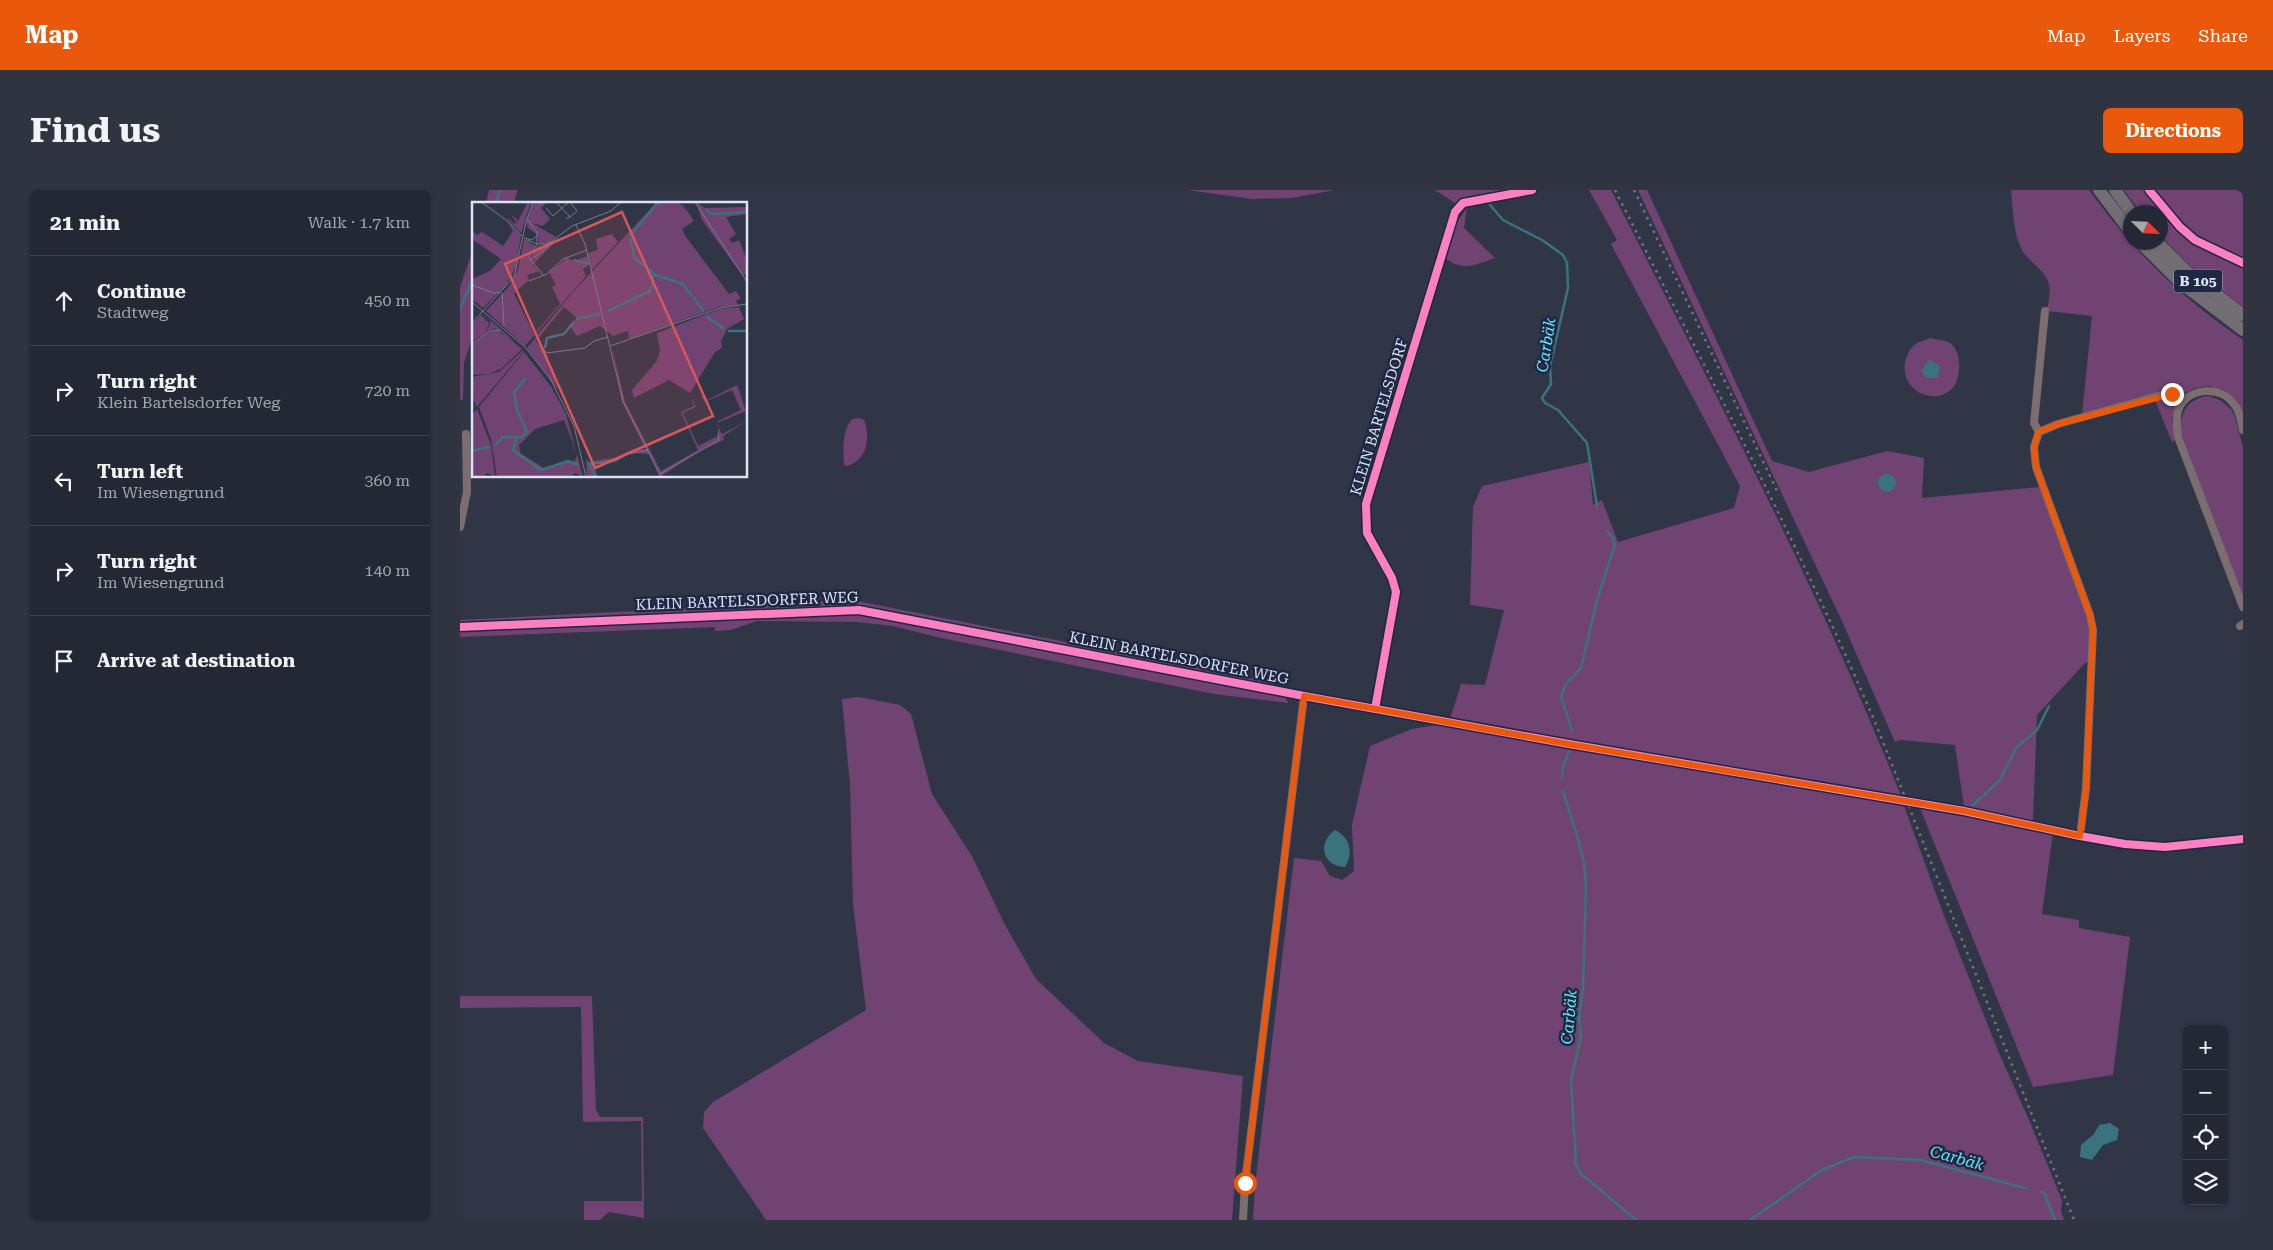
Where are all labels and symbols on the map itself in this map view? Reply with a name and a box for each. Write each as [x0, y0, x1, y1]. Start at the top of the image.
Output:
inset map [472, 202, 748, 478]
north arrow [2123, 205, 2168, 250]
road number: B 105 [2174, 270, 2222, 292]
water label: Carbäk [1532, 316, 1560, 374]
street label: KLEIN BARTELSDORF [1347, 336, 1411, 498]
route end [2161, 383, 2184, 406]
street label: KLEIN BARTELSDORFER WEG [635, 588, 859, 614]
street label: KLEIN BARTELSDORFER WEG [1068, 628, 1291, 688]
water label: Carbäk [1557, 988, 1581, 1045]
water label: Carbäk [1928, 1142, 1986, 1174]
route start [1234, 1172, 1257, 1195]

